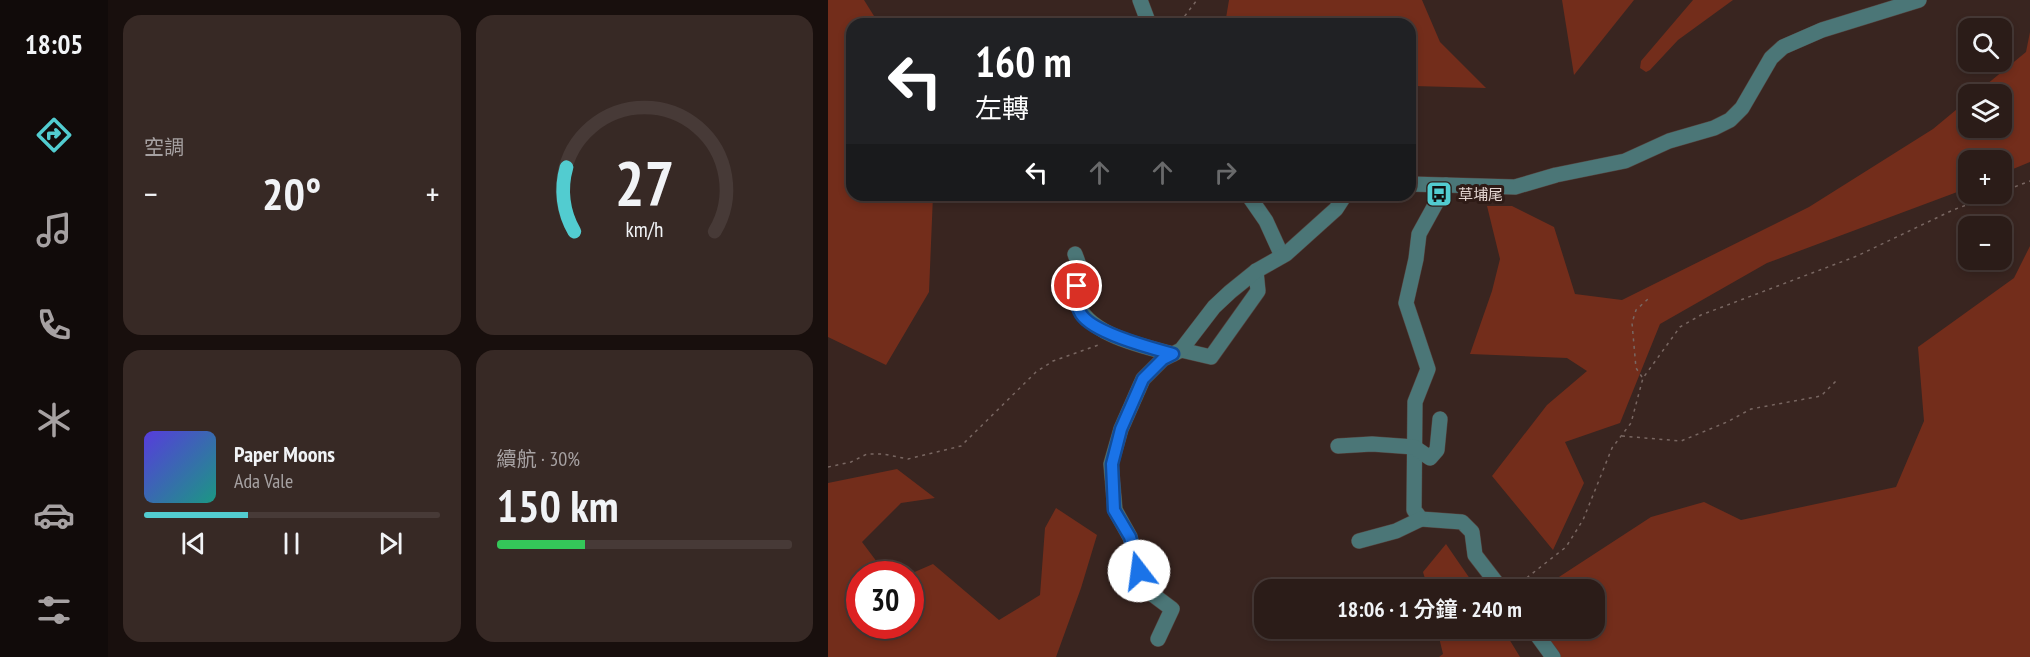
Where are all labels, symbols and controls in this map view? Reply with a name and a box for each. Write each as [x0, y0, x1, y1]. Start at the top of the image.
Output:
map controls [1958, 18, 2012, 270]
button: search [1958, 18, 2012, 72]
text: 18:05 [25, 27, 83, 61]
text: 160 m [975, 34, 1072, 89]
icon: left [876, 42, 954, 120]
button: layers [1958, 84, 2012, 138]
text: 左轉 [975, 91, 1029, 125]
icon: directions [33, 114, 75, 156]
text: 空調 [144, 134, 184, 160]
text: 27 [614, 142, 674, 223]
button: + [1958, 150, 2012, 204]
icon: left [1020, 156, 1053, 189]
icon: ahead [1083, 156, 1116, 189]
icon: ahead [1146, 156, 1179, 189]
icon: right [1209, 156, 1242, 189]
text: 20° [262, 164, 321, 222]
text: − [144, 172, 158, 215]
text: + [426, 172, 440, 215]
bus stop icon: 草埔尾 [1424, 179, 1454, 209]
place label: 草埔尾 [1458, 185, 1503, 204]
icon: music [33, 209, 75, 251]
text: km/h [625, 215, 663, 243]
button: − [1958, 216, 2012, 270]
pin [1051, 260, 1102, 311]
icon: arrive [1060, 269, 1093, 302]
icon: phone [33, 304, 75, 346]
icon: climate [33, 399, 75, 441]
text: Paper Moons [234, 440, 335, 468]
text: 續航 · 30% [497, 446, 580, 472]
text: Ada Vale [234, 468, 293, 494]
text: 150 km [497, 476, 619, 534]
icon: car [33, 494, 75, 536]
icon: previous [177, 527, 210, 560]
icon: pause [275, 527, 308, 560]
icon: next [374, 527, 407, 560]
position arrow [1107, 539, 1171, 603]
speed limit sign: 30 [846, 561, 924, 639]
icon: filters [33, 589, 75, 631]
text: 18:06 · 1 分鐘 · 240 m [1337, 595, 1522, 623]

